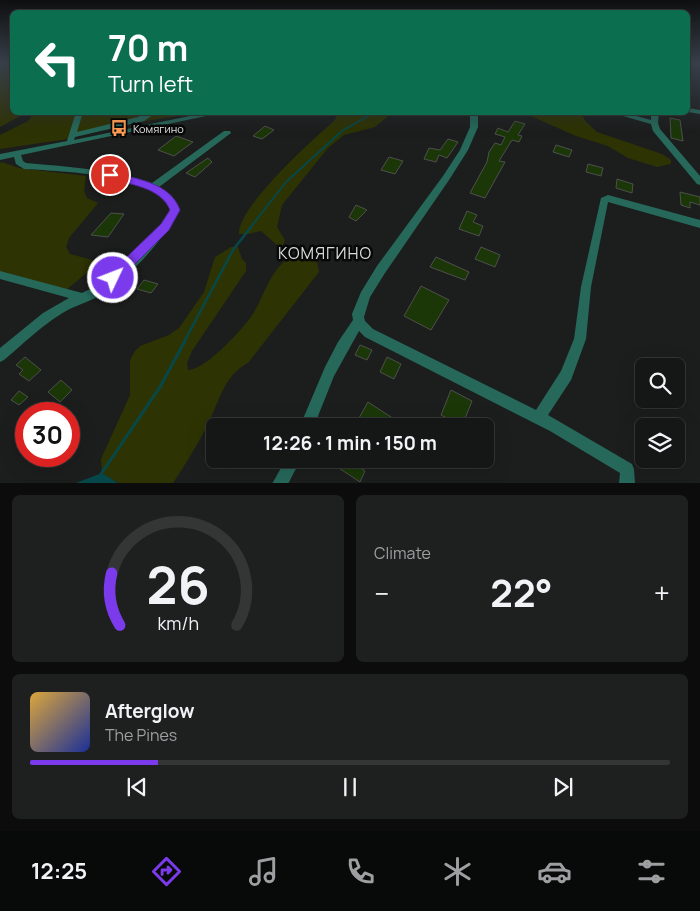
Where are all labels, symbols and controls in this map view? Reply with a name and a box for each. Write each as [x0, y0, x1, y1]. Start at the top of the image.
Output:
text: 70 m [108, 24, 188, 72]
icon: left [25, 30, 90, 95]
text: Turn left [108, 69, 193, 99]
bus stop icon: Комягино [109, 118, 129, 138]
place label: Комягино [133, 121, 184, 136]
pin [89, 154, 131, 196]
icon: arrive [96, 161, 124, 189]
district label: КОМЯГИНО [278, 242, 372, 264]
position arrow [86, 251, 138, 303]
map controls [635, 358, 685, 468]
button: search [635, 358, 685, 408]
speed limit sign: 30 [15, 402, 80, 467]
button: layers [635, 418, 685, 468]
text: 12:26 · 1 min · 150 m [263, 430, 437, 456]
text: Climate [374, 542, 431, 564]
text: 26 [146, 549, 210, 620]
text: 22° [490, 566, 553, 618]
text: − [374, 574, 389, 612]
text: + [654, 574, 670, 612]
text: km/h [157, 611, 199, 635]
text: Afterglow [105, 698, 194, 724]
text: The Pines [105, 724, 177, 746]
icon: previous [123, 773, 151, 801]
icon: pause [336, 773, 364, 801]
icon: next [549, 773, 577, 801]
icon: directions [149, 854, 184, 889]
icon: music [246, 854, 281, 889]
icon: phone [343, 854, 378, 889]
icon: climate [440, 854, 475, 889]
icon: car [537, 854, 572, 889]
icon: filters [634, 854, 669, 889]
text: 12:25 [31, 856, 87, 886]

